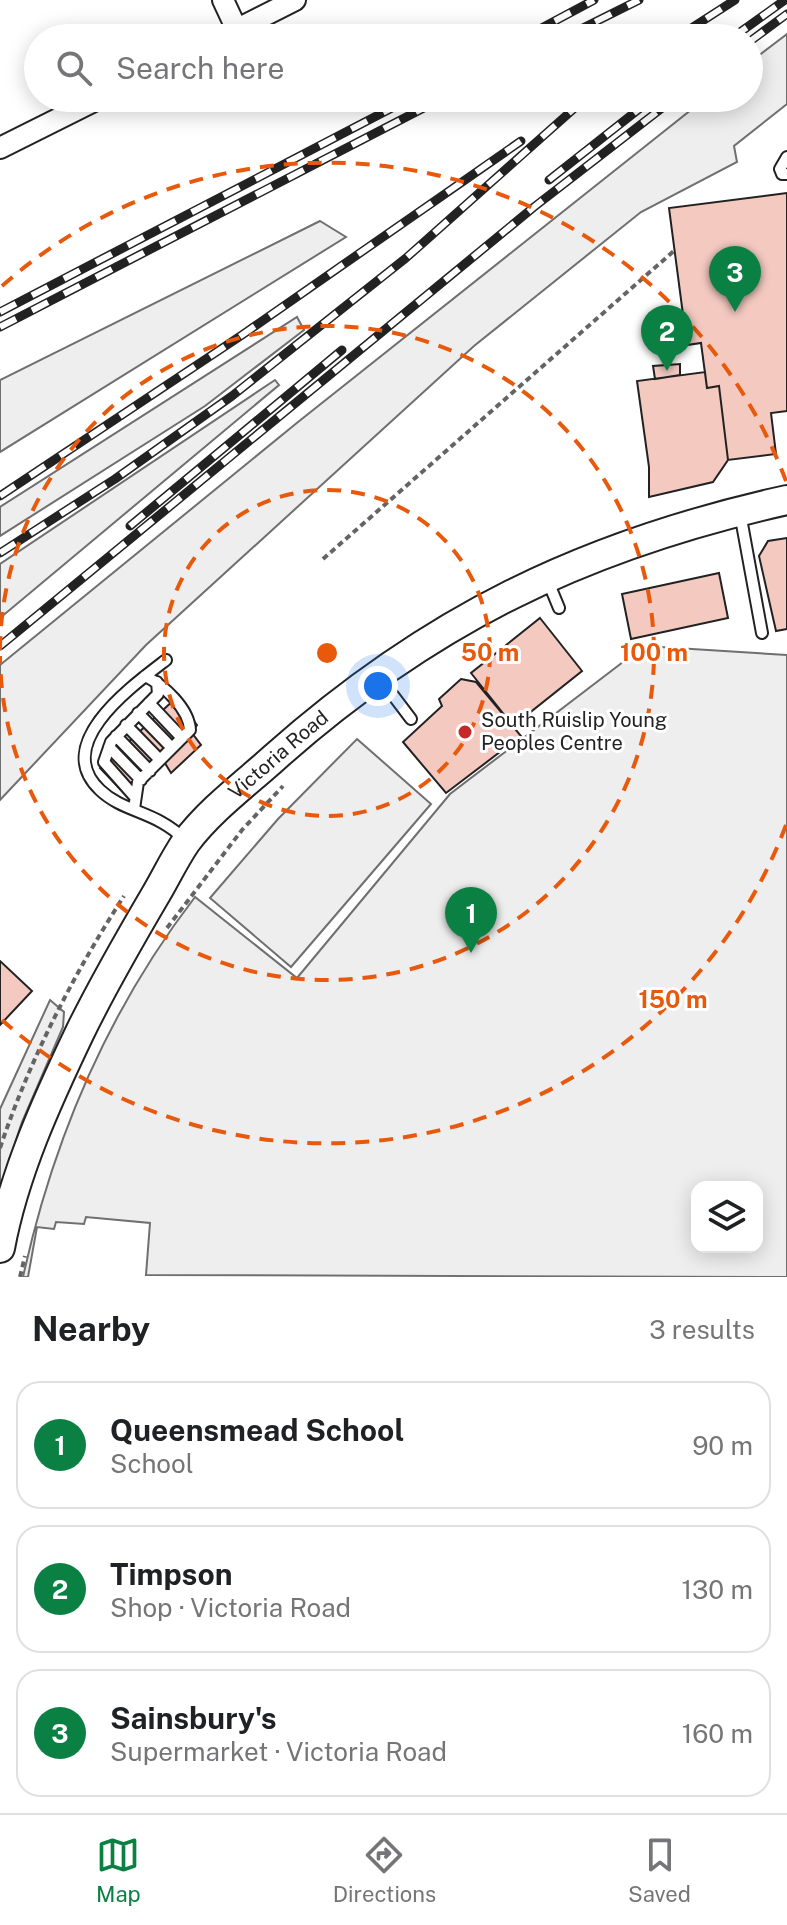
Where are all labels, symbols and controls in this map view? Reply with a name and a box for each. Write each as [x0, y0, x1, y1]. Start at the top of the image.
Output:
search box [24, 24, 763, 112]
icon: search [52, 46, 96, 90]
text: Search here [116, 50, 284, 86]
pin: 3 [709, 246, 761, 312]
pin: 2 [641, 305, 693, 371]
text: 50 m [461, 638, 519, 666]
text: 100 m [620, 638, 688, 666]
centre of rings [313, 639, 341, 667]
your location [358, 666, 398, 706]
street label: Victoria Road [223, 705, 333, 804]
place label: South Ruislip Young Peoples Centre [481, 708, 667, 755]
marker: South Ruislip Young Peoples Centre [456, 723, 474, 741]
pin: 1 [445, 887, 497, 953]
text: 150 m [639, 985, 707, 1013]
map controls [691, 1181, 763, 1253]
button: layers [691, 1181, 763, 1253]
text: Nearby [32, 1309, 150, 1349]
text: 3 results [649, 1314, 755, 1345]
text: Queensmead School [110, 1412, 404, 1448]
text: 1 [54, 1430, 66, 1461]
text: 90 m [692, 1430, 753, 1461]
text: School [110, 1448, 194, 1479]
text: Timpson [110, 1556, 232, 1592]
text: 2 [52, 1574, 68, 1605]
text: 130 m [681, 1574, 753, 1605]
text: Shop · Victoria Road [110, 1592, 351, 1623]
text: Sainsbury's [110, 1700, 277, 1736]
text: 3 [51, 1718, 69, 1749]
text: 160 m [682, 1718, 753, 1749]
text: Supermarket · Victoria Road [110, 1736, 447, 1767]
tab: Map [96, 1833, 141, 1907]
tab: Directions [333, 1833, 436, 1907]
tab: Saved [628, 1833, 691, 1907]

